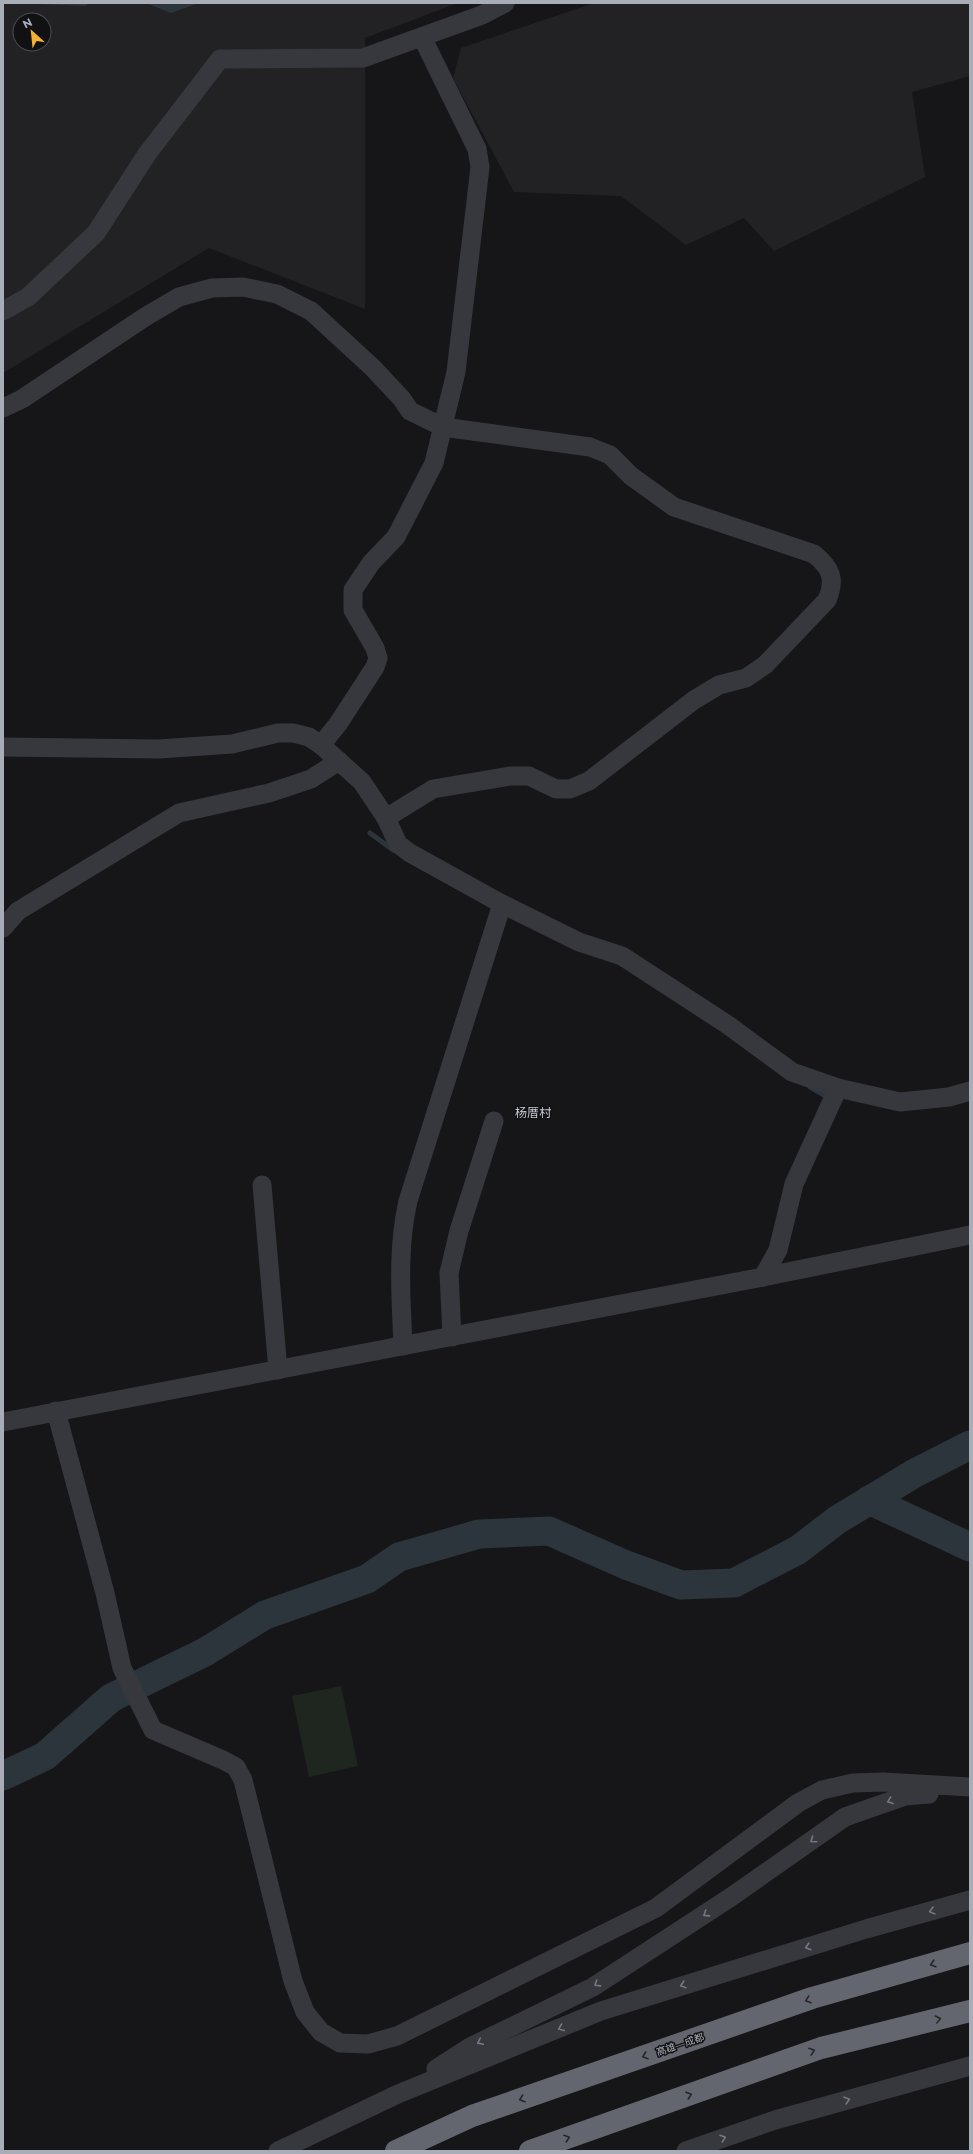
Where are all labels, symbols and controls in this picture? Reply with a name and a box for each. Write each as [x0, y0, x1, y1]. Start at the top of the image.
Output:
north arrow [12, 12, 52, 52]
text: N [20, 15, 35, 31]
district label: 杨厝村 [515, 1105, 552, 1120]
one-way arrow [887, 1797, 894, 1805]
one-way arrow [810, 1835, 817, 1843]
one-way arrow [929, 1906, 936, 1914]
one-way arrow [703, 1909, 710, 1916]
one-way arrow [804, 1942, 811, 1951]
one-way arrow [929, 1959, 936, 1968]
one-way arrow [594, 1979, 601, 1987]
one-way arrow [680, 1981, 687, 1989]
one-way arrow [804, 1995, 811, 2004]
one-way arrow [934, 2015, 941, 2023]
one-way arrow [557, 2023, 564, 2031]
street label: 高雄—成都 [654, 2030, 706, 2059]
one-way arrow [477, 2037, 485, 2045]
one-way arrow [808, 2048, 815, 2056]
one-way arrow [642, 2051, 649, 2060]
one-way arrow [686, 2091, 693, 2099]
one-way arrow [519, 2094, 526, 2102]
one-way arrow [843, 2096, 850, 2105]
one-way arrow [563, 2134, 570, 2143]
one-way arrow [719, 2134, 726, 2143]

